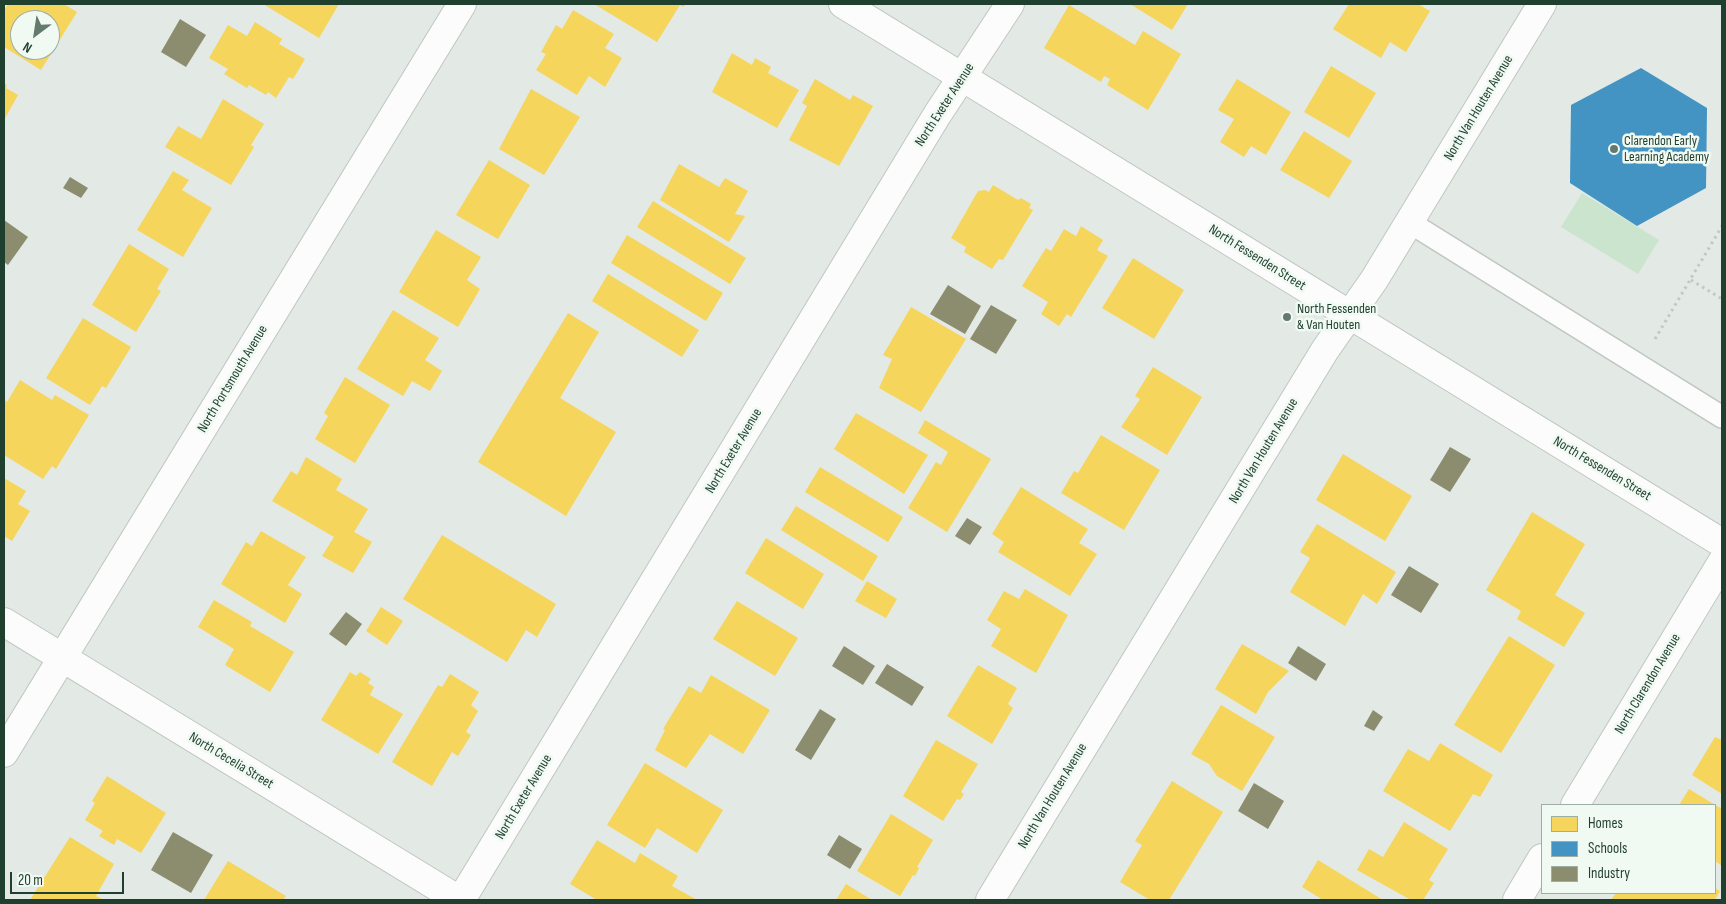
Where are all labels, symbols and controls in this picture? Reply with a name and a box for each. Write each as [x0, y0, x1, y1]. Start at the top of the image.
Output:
north arrow [10, 10, 60, 60]
text: N [20, 38, 35, 57]
street label: North Van Houten Avenue [1441, 52, 1517, 164]
street label: North Exeter Avenue [912, 60, 978, 150]
place label: Clarendon Early Learning Academy [1624, 133, 1709, 166]
marker: Clarendon Early Learning Academy [1608, 143, 1620, 155]
street label: North Fessenden Street [1205, 221, 1309, 295]
place label: North Fessenden & Van Houten [1297, 301, 1376, 334]
marker: North Fessenden & Van Houten [1281, 311, 1293, 323]
street label: North Portsmouth Avenue [194, 322, 272, 436]
street label: North Van Houten Avenue [1226, 395, 1302, 507]
street label: North Exeter Avenue [702, 405, 766, 497]
street label: North Fessenden Street [1550, 433, 1654, 505]
street label: North Clarendon Avenue [1611, 631, 1685, 737]
street label: North Cecelia Street [186, 729, 276, 793]
street label: North Van Houten Avenue [1015, 740, 1091, 852]
street label: North Exeter Avenue [492, 751, 556, 843]
legend [1541, 804, 1716, 894]
text: Homes [1588, 814, 1623, 833]
text: Schools [1588, 839, 1627, 858]
scale bar [12, 862, 126, 894]
text: Industry [1588, 864, 1630, 883]
text: 20 m [18, 871, 43, 890]

